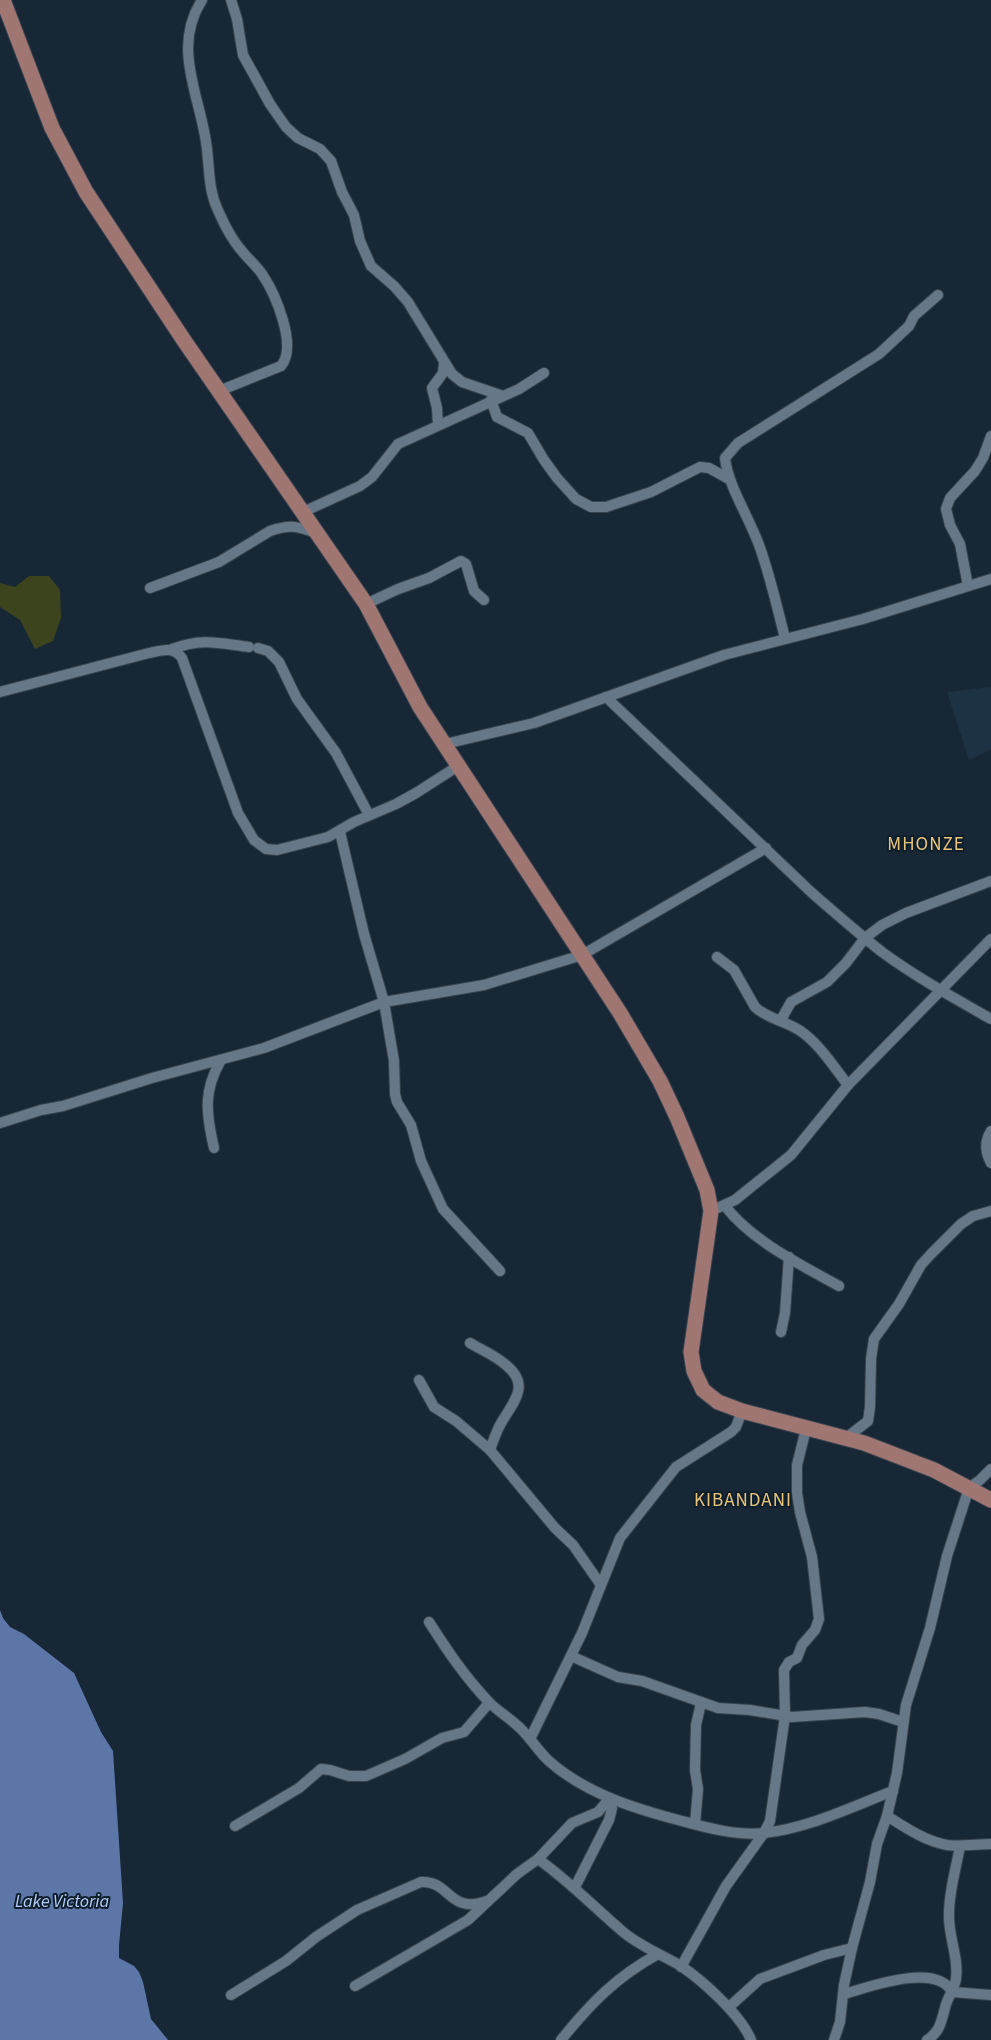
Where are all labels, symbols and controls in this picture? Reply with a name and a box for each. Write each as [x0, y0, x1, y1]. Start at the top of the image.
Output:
district label: MHONZE [887, 831, 965, 858]
district label: KIBANDANI [694, 1487, 792, 1514]
water label: Lake Victoria [15, 1889, 109, 1914]

